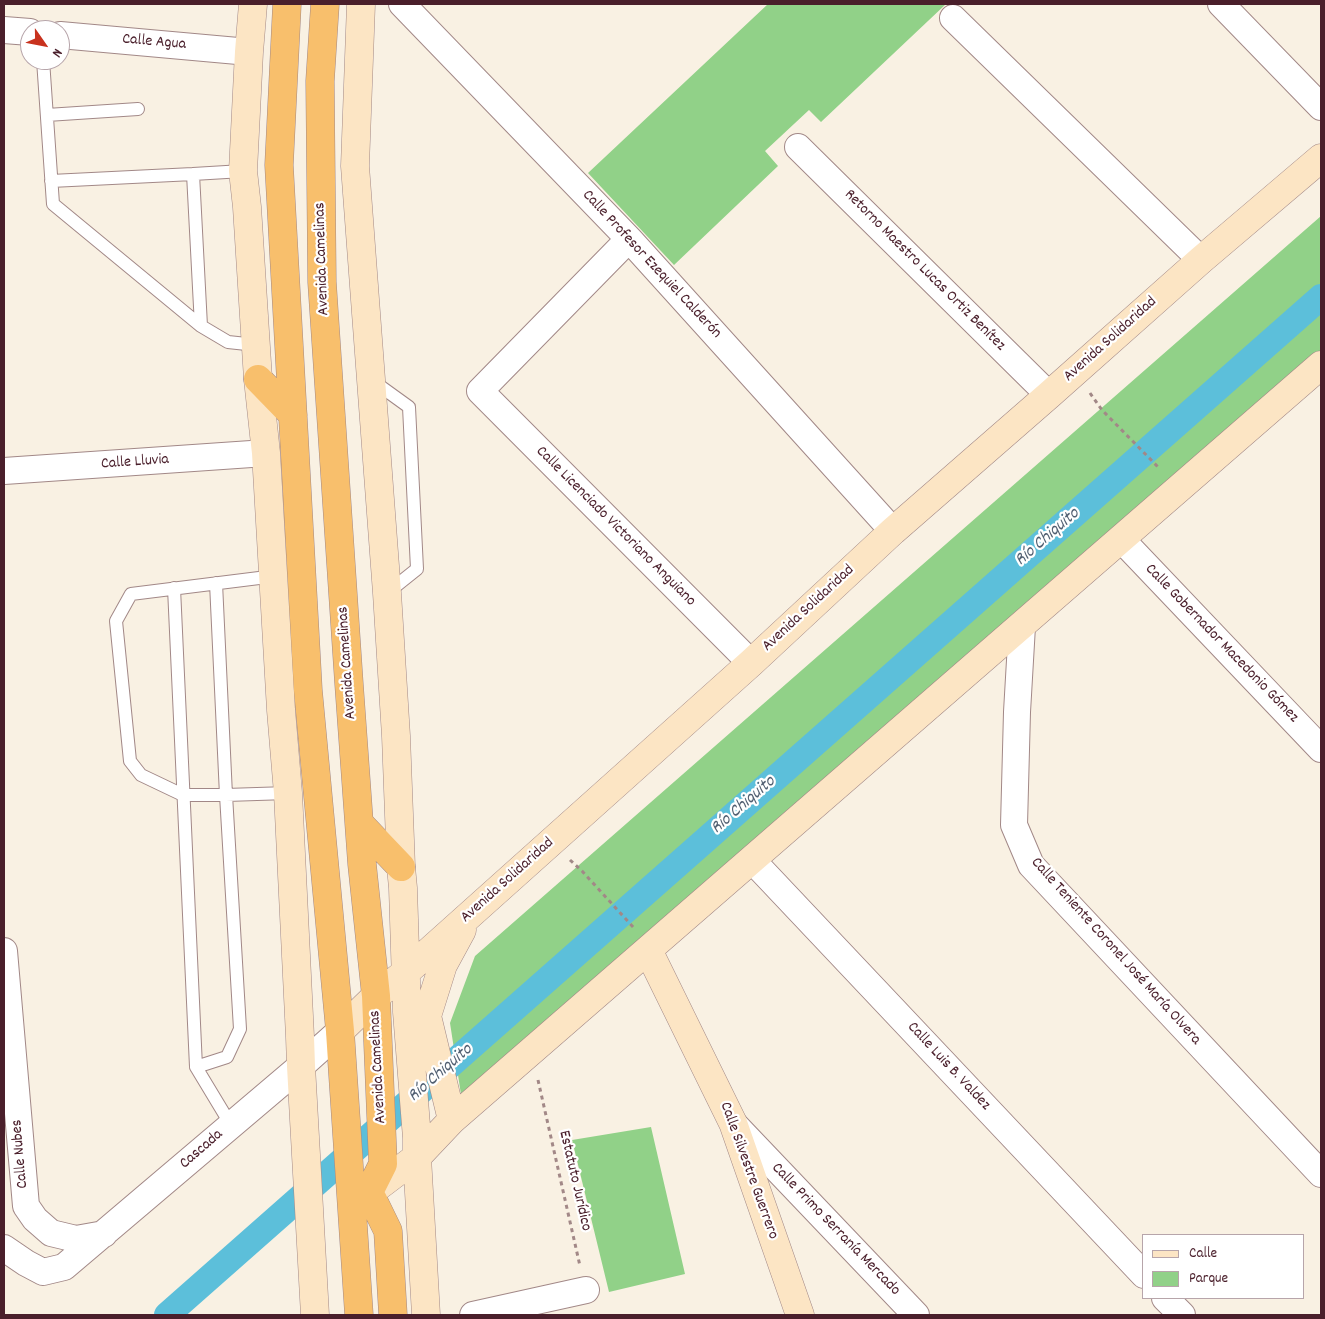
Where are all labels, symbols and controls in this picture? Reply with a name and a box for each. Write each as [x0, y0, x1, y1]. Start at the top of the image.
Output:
north arrow [20, 20, 70, 70]
street label: Calle Agua [121, 31, 187, 55]
text: N [46, 44, 67, 61]
street label: Retorno Maestro Lucas Ortiz Benítez [839, 186, 1009, 356]
street label: Calle Profesor Ezequiel Calderón [577, 187, 725, 343]
street label: Avenida Camelinas [311, 202, 335, 316]
street label: Avenida Solidaridad [1060, 293, 1162, 387]
street label: Calle Licenciado Victoriano Anguiano [531, 443, 699, 611]
street label: Calle Lluvia [100, 451, 170, 475]
water label: Río Chiquito [1011, 504, 1085, 572]
street label: Avenida Solidaridad [759, 561, 859, 657]
street label: Calle Gobernador Macedonio Gómez [1140, 561, 1302, 727]
street label: Avenida Camelinas [334, 606, 362, 720]
water label: Río Chiquito [707, 772, 781, 840]
street label: Avenida Solidaridad [457, 834, 559, 928]
street label: Calle Teniente Coronel José María Olvera [1026, 854, 1204, 1050]
street label: Avenida Camelinas [366, 1010, 392, 1124]
street label: Calle Luis B. Valdez [902, 1019, 994, 1115]
water label: Río Chiquito [404, 1040, 478, 1108]
street label: Calle Silvestre Guerrero [714, 1100, 782, 1242]
street label: Calle Nubes [8, 1119, 34, 1189]
street label: Cascada [176, 1126, 228, 1174]
street label: Estatuto Jurídico [553, 1129, 595, 1233]
street label: Calle Primo Serranía Mercado [766, 1159, 904, 1301]
legend [1142, 1234, 1305, 1299]
text: Calle [1189, 1243, 1217, 1265]
text: Parque [1189, 1268, 1228, 1290]

